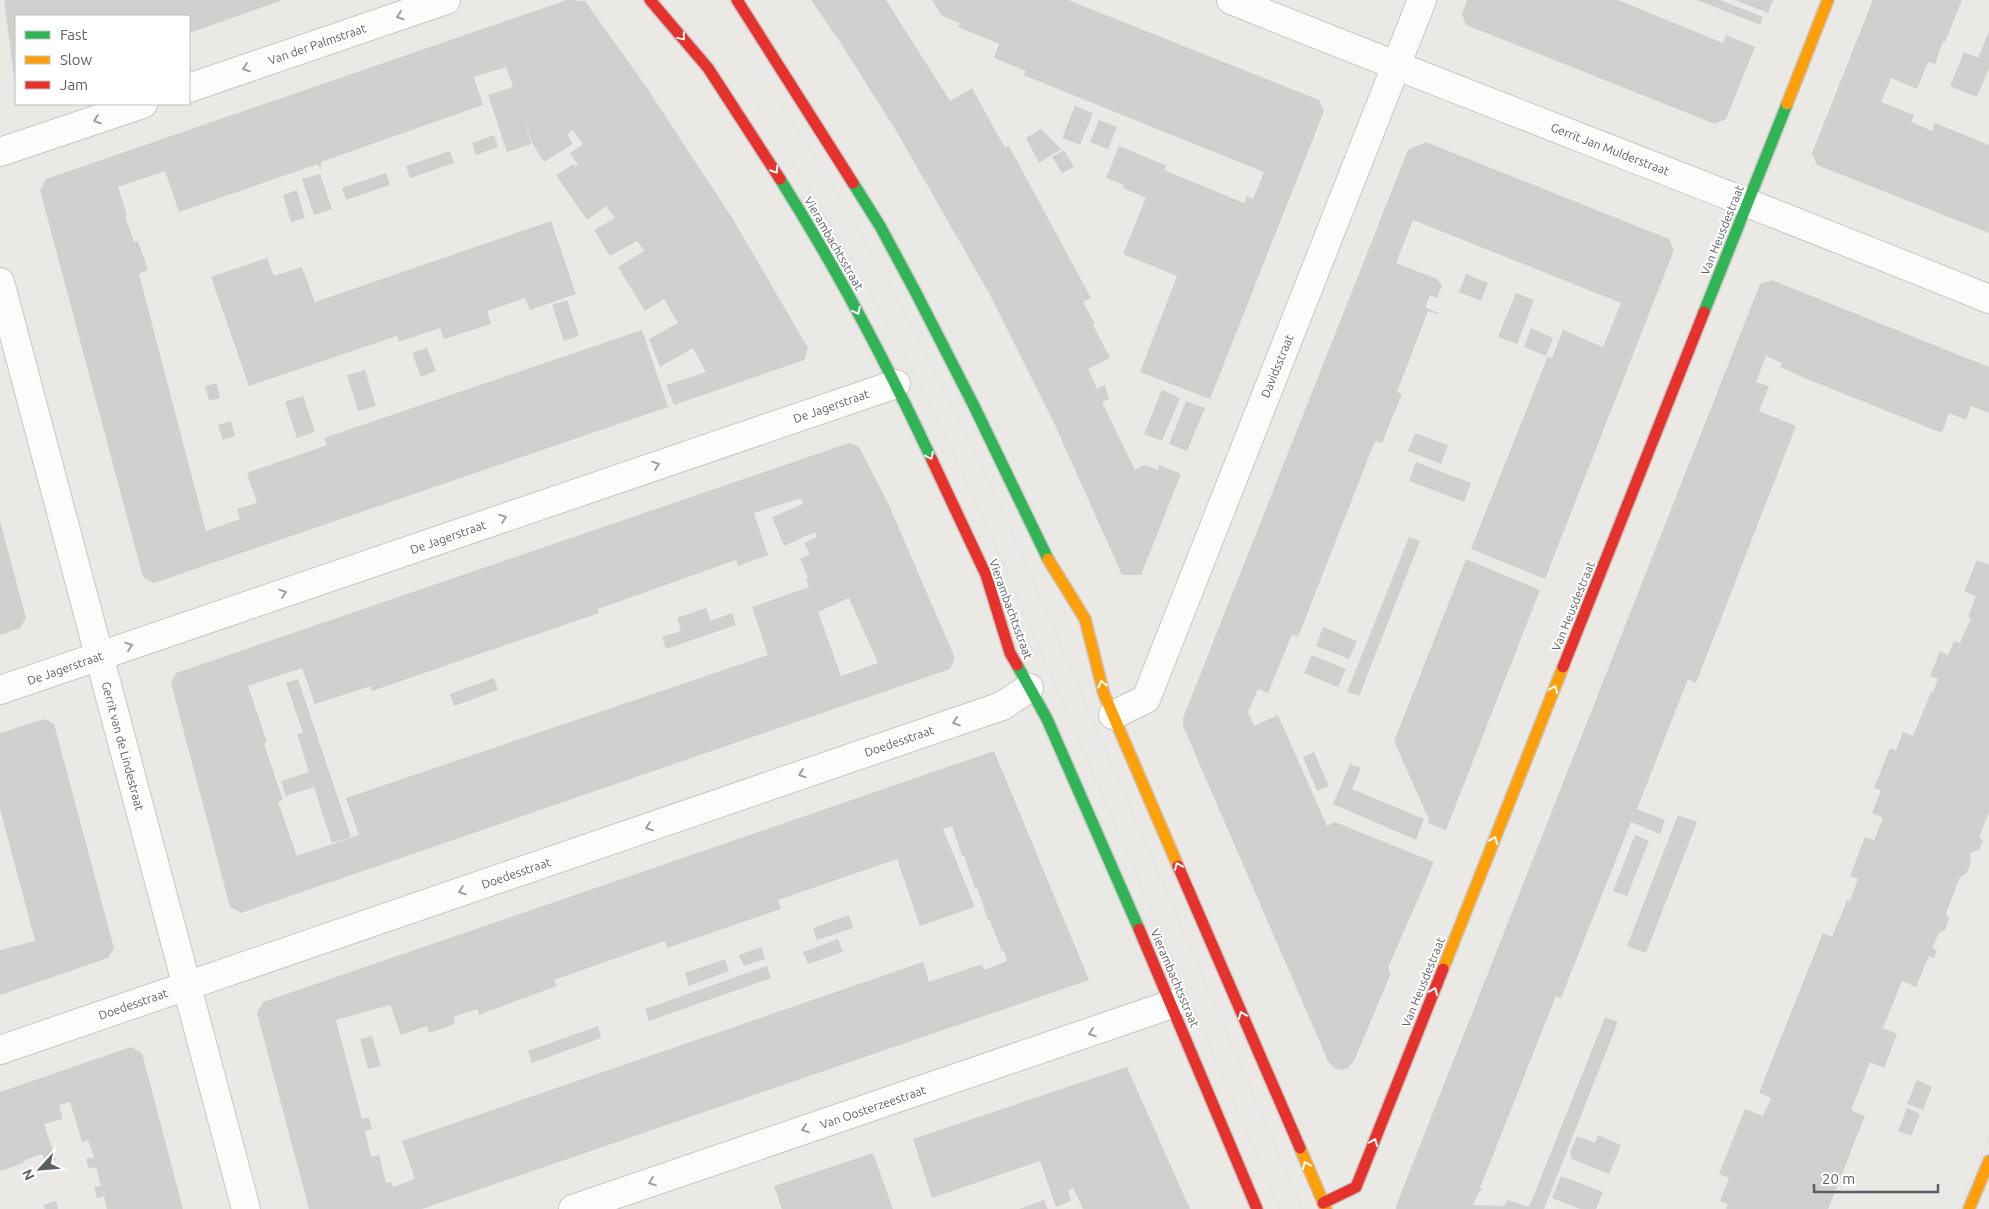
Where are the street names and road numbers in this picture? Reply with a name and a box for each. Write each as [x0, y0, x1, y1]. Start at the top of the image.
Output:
street label: Van der Palmstraat [266, 21, 368, 67]
street label: Gerrit Jan Mulderstraat [1549, 120, 1671, 178]
street label: Van Heusdestraat [1698, 183, 1746, 277]
street label: Vierambachtsstraat [802, 194, 866, 292]
street label: Davidsstraat [1258, 332, 1296, 400]
street label: De Jagerstraat [791, 387, 871, 425]
street label: De Jagerstraat [408, 518, 488, 556]
street label: Vierambachtsstraat [987, 557, 1035, 661]
street label: Van Heusdestraat [1549, 559, 1597, 653]
street label: De Jagerstraat [25, 649, 105, 687]
street label: Gerrit van de Lindestraat [99, 680, 147, 812]
street label: Doedesstraat [863, 723, 936, 759]
street label: Doedesstraat [480, 855, 553, 891]
street label: Vierambachtsstraat [1148, 927, 1202, 1029]
street label: Van Heusdestraat [1399, 935, 1447, 1029]
street label: Doedesstraat [97, 986, 170, 1022]
street label: Van Oosterzeestraat [819, 1083, 928, 1131]

